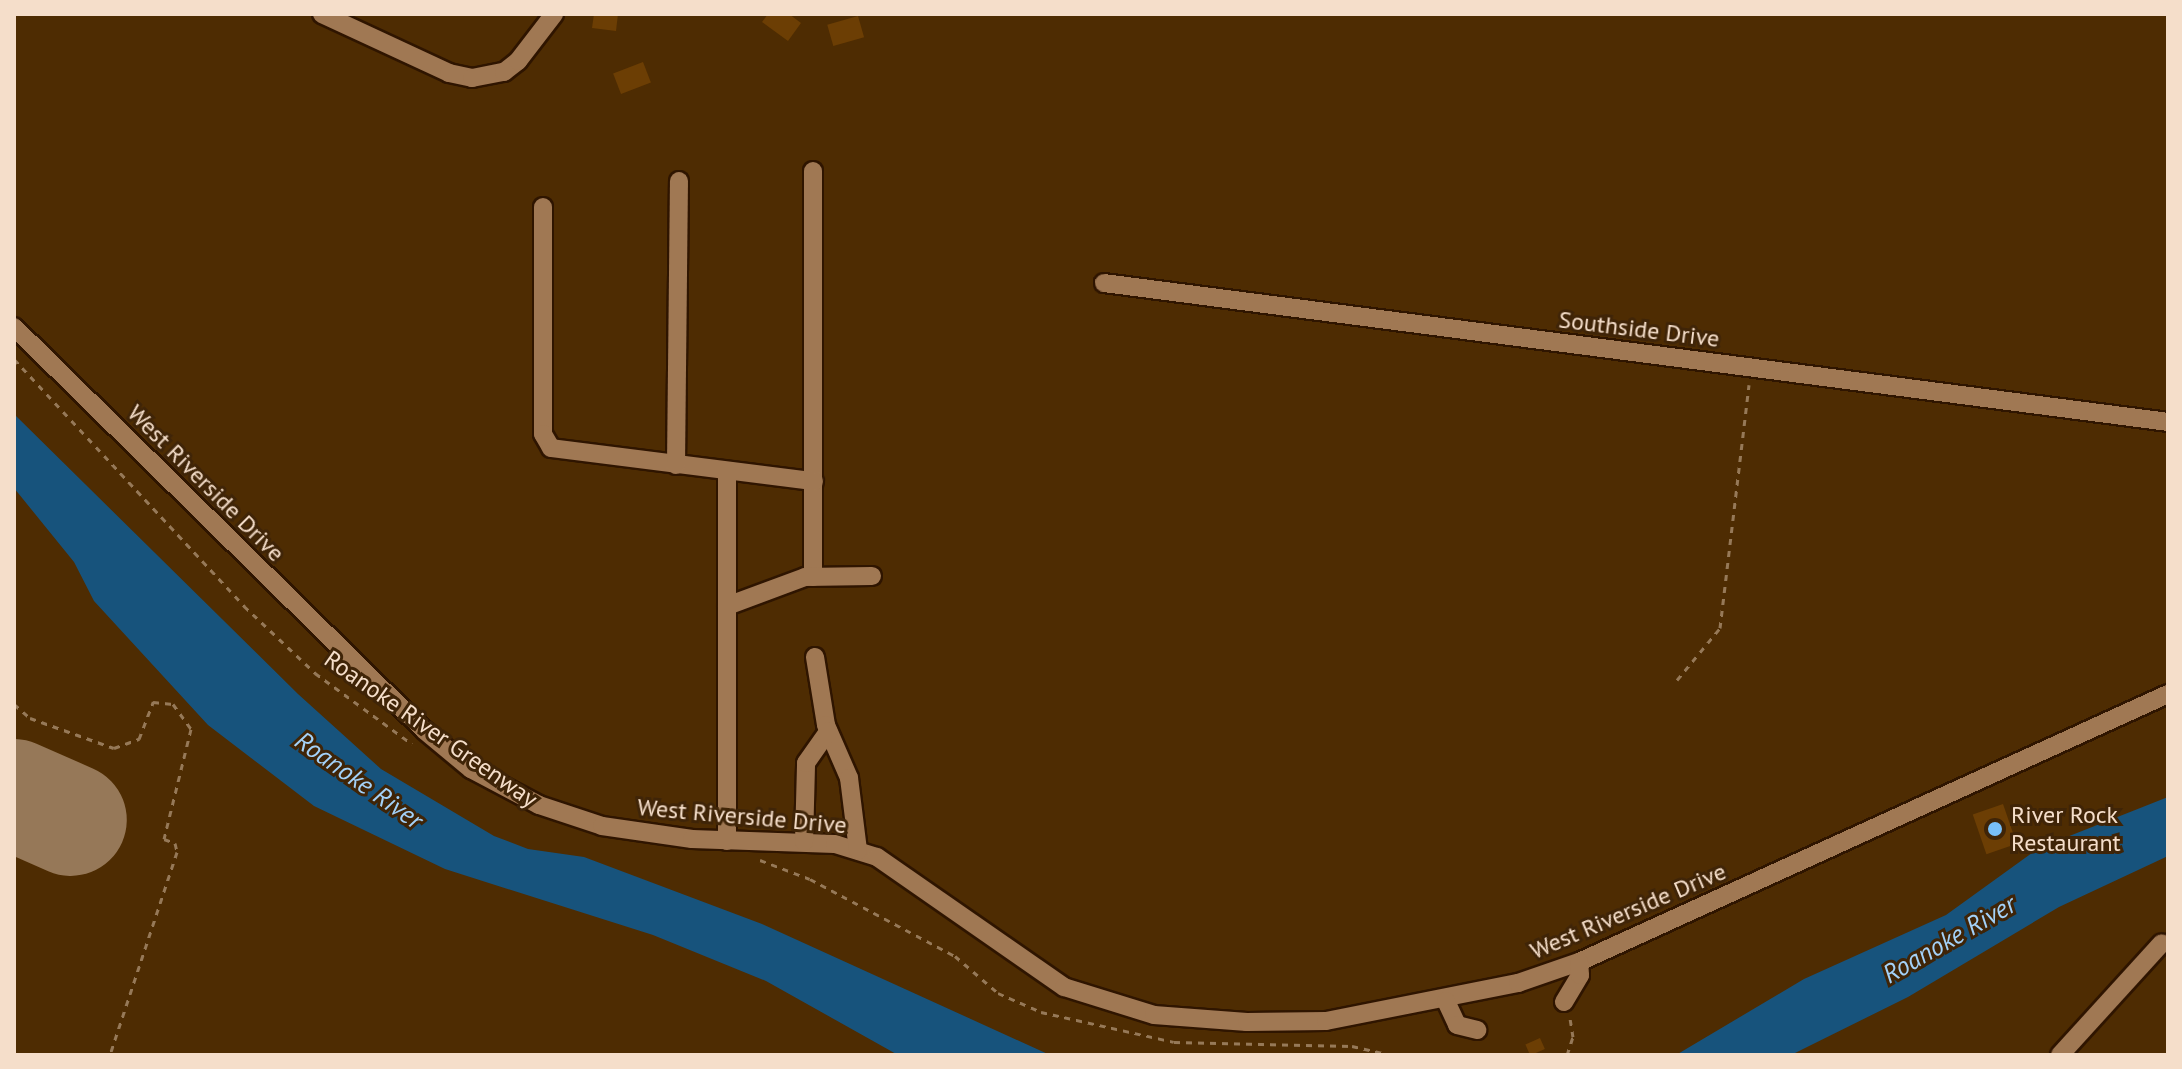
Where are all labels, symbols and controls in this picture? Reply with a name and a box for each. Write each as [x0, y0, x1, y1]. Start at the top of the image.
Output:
street label: Southside Drive [1557, 305, 1721, 353]
street label: West Riverside Drive [122, 399, 290, 567]
street label: Roanoke River Greenway [319, 645, 543, 813]
water label: Roanoke River [289, 725, 429, 835]
street label: West Riverside Drive [636, 793, 848, 839]
place label: River Rock Restaurant [2011, 801, 2121, 857]
marker: River Rock Restaurant [1986, 820, 2004, 838]
street label: West Riverside Drive [1526, 857, 1730, 965]
water label: Roanoke River [1877, 888, 2021, 990]

